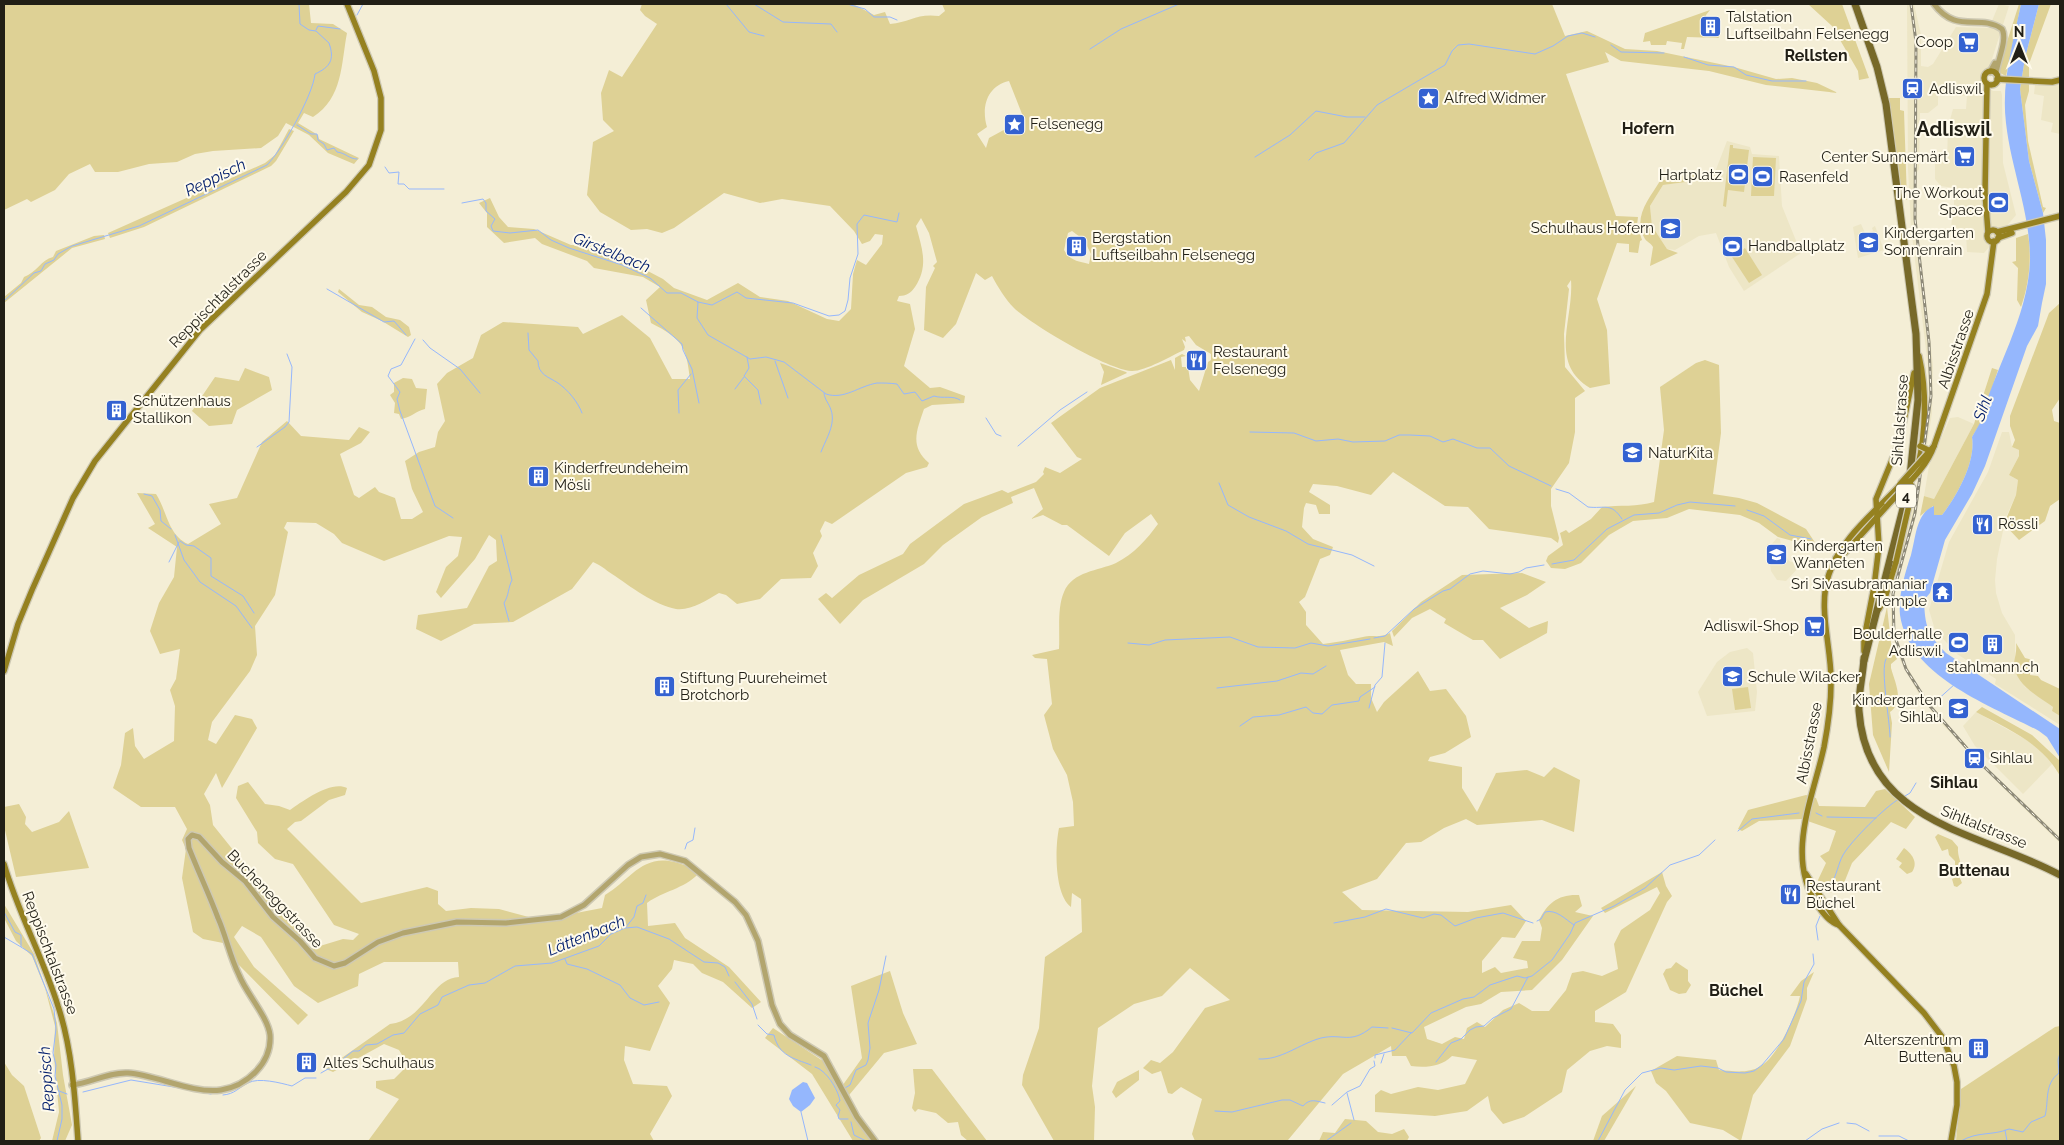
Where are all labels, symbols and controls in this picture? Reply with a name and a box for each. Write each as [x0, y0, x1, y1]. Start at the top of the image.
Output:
place label: Talstation Luftseilbahn Felsenegg [1726, 8, 1889, 43]
building icon: Talstation Luftseilbahn Felsenegg [1698, 14, 1722, 38]
north arrow [1994, 20, 2044, 70]
text: N [2014, 24, 2024, 40]
supermarket icon: Coop [1957, 30, 1981, 54]
place label: Coop [1916, 33, 1953, 51]
district label: Rellsten [1784, 46, 1848, 65]
station icon: Adliswil [1901, 77, 1925, 101]
place label: Adliswil [1929, 80, 1983, 98]
place icon: Alfred Widmer [1416, 86, 1440, 110]
place label: Alfred Widmer [1444, 89, 1547, 107]
place icon: Felsenegg [1002, 112, 1026, 136]
place label: Felsenegg [1030, 115, 1103, 133]
district label: Adliswil [1916, 117, 1992, 141]
district label: Hofern [1622, 119, 1674, 138]
supermarket icon: Center Sunnemärt [1952, 145, 1976, 169]
place label: Center Sunnemärt [1821, 148, 1948, 166]
water label: Reppisch [182, 155, 249, 200]
sports icon: Hartplatz [1726, 163, 1750, 187]
sports icon: Rasenfeld [1751, 165, 1775, 189]
place label: Hartplatz [1659, 166, 1722, 184]
place label: Rasenfeld [1779, 168, 1849, 186]
place label: The Workout Space [1894, 184, 1983, 219]
sports icon: The Workout Space [1987, 190, 2011, 214]
school or university icon: Schulhaus Hofern [1658, 216, 1682, 240]
place label: Schulhaus Hofern [1531, 219, 1654, 237]
place label: Kindergarten Sonnenrain [1884, 224, 1974, 259]
water label: Girstelbach [570, 228, 653, 277]
place label: Bergstation Luftseilbahn Felsenegg [1092, 229, 1255, 264]
school or university icon: Kindergarten Sonnenrain [1856, 230, 1880, 254]
sports icon: Handballplatz [1720, 234, 1744, 258]
building icon: Bergstation Luftseilbahn Felsenegg [1064, 235, 1088, 259]
place label: Handballplatz [1748, 237, 1845, 255]
street label: Reppischtalstrasse [165, 246, 271, 352]
street label: Albisstrasse [1934, 307, 1978, 391]
place label: Restaurant Felsenegg [1213, 343, 1288, 378]
restaurant icon: Restaurant Felsenegg [1185, 349, 1209, 373]
street label: Sihltalstrasse [1888, 374, 1912, 466]
place label: Schützenhaus Stallikon [133, 392, 231, 427]
water label: Sihl [1969, 393, 1996, 425]
building icon: Schützenhaus Stallikon [105, 398, 129, 422]
school or university icon: NaturKita [1620, 441, 1644, 465]
place label: NaturKita [1648, 444, 1713, 462]
place label: Kinderfreundeheim Mösli [554, 459, 688, 494]
building icon: Kinderfreundeheim Mösli [526, 465, 550, 489]
road number: 4 [1896, 484, 1916, 508]
restaurant icon: Rössli [1970, 512, 1994, 536]
place label: Rössli [1998, 515, 2038, 533]
place label: Kindergarten Wanneten [1793, 537, 1883, 572]
school or university icon: Kindergarten Wanneten [1765, 543, 1789, 567]
place label: Sri Sivasubramaniar Temple [1791, 575, 1928, 610]
temple icon: Sri Sivasubramaniar Temple [1931, 581, 1955, 605]
supermarket icon: Adliswil-Shop [1803, 614, 1827, 638]
place label: Adliswil-Shop [1704, 617, 1799, 635]
place label: Boulderhalle Adliswil [1853, 625, 1943, 660]
sports icon: Boulderhalle Adliswil [1946, 631, 1970, 655]
building icon: stahlmann.ch [1981, 632, 2005, 656]
place label: stahlmann.ch [1947, 658, 2039, 676]
school or university icon: Schule Wilacker [1720, 665, 1744, 689]
place label: Schule Wilacker [1748, 668, 1861, 686]
place label: Stiftung Puureheimet Brotchorb [680, 669, 827, 704]
building icon: Stiftung Puureheimet Brotchorb [652, 675, 676, 699]
place label: Kindergarten Sihlau [1852, 691, 1942, 726]
school or university icon: Kindergarten Sihlau [1946, 697, 1970, 721]
street label: Albisstrasse [1792, 700, 1826, 785]
station icon: Sihlau [1962, 746, 1986, 770]
place label: Sihlau [1990, 749, 2032, 767]
district label: Sihlau [1930, 773, 1978, 792]
street label: Sihltalstrasse [1938, 802, 2030, 853]
street label: Bucheneggstrasse [223, 846, 327, 952]
district label: Buttenau [1938, 861, 2010, 880]
place label: Restaurant Büchel [1806, 877, 1881, 912]
restaurant icon: Restaurant Büchel [1778, 883, 1802, 907]
street label: Reppischtalstrasse [18, 889, 82, 1017]
water label: Lättenbach [545, 911, 628, 960]
district label: Büchel [1709, 981, 1764, 1000]
place label: Alterszentrum Buttenau [1864, 1031, 1962, 1066]
building icon: Alterszentrum Buttenau [1966, 1037, 1990, 1061]
water label: Reppisch [35, 1046, 58, 1112]
building icon: Altes Schulhaus [295, 1051, 319, 1075]
place label: Altes Schulhaus [323, 1054, 434, 1072]

